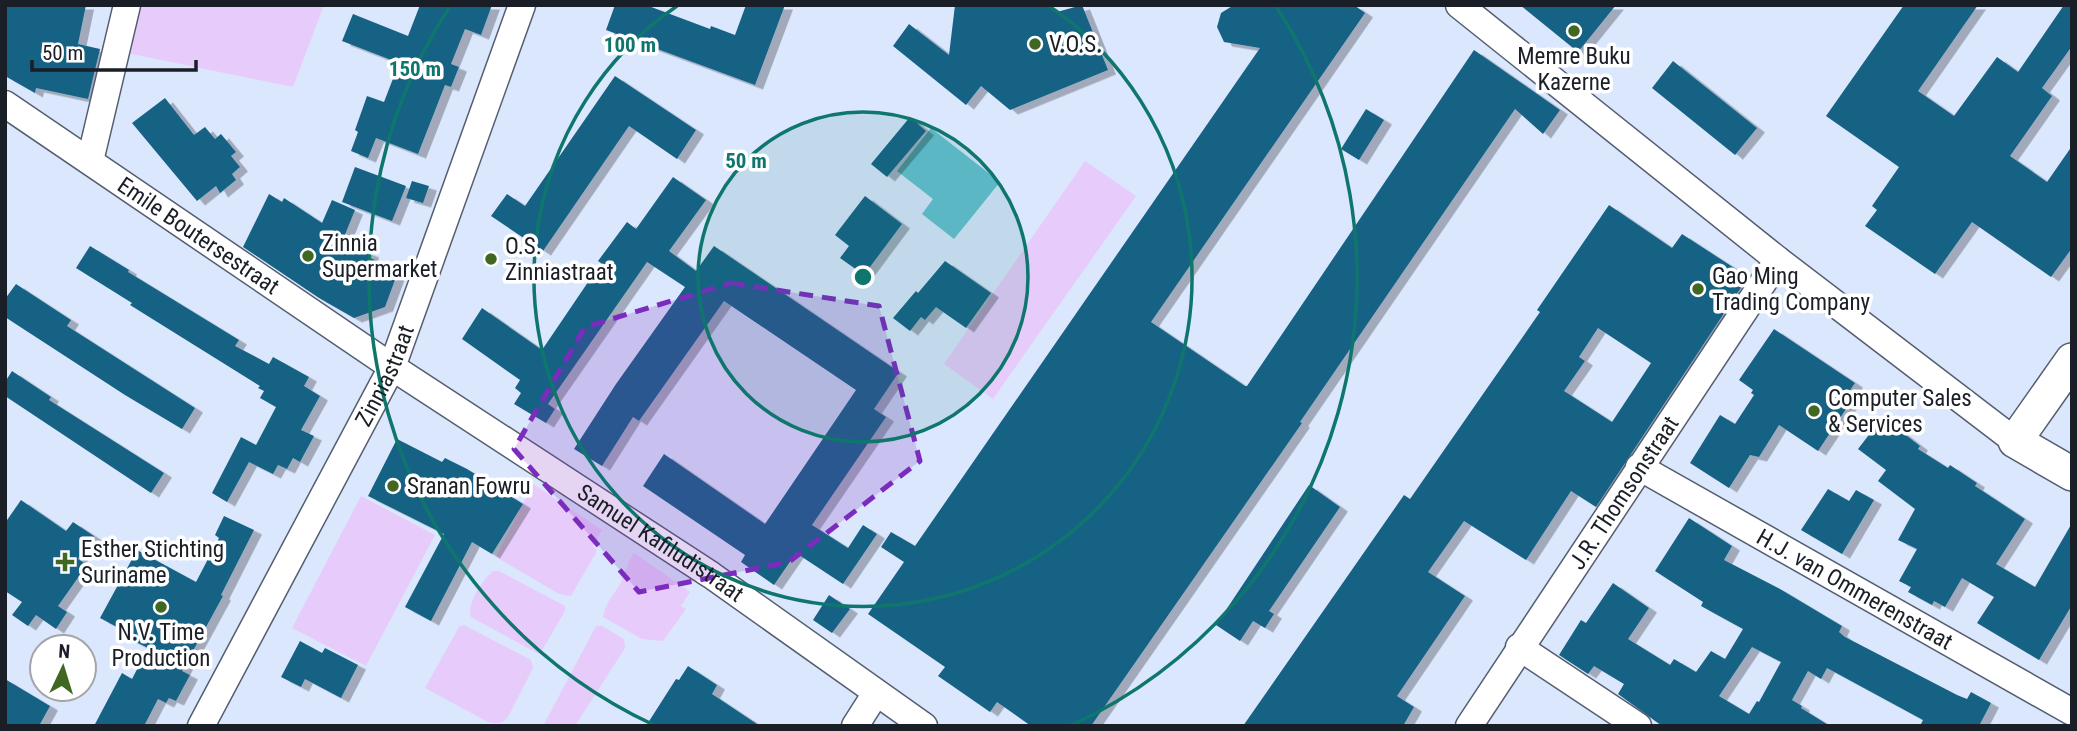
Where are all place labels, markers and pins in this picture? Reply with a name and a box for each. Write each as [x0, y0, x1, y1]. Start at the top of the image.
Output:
marker: Memre Buku Kazerne [1566, 23, 1582, 39]
place label: V.O.S. [1049, 31, 1102, 58]
marker: V.O.S. [1027, 36, 1043, 52]
place label: Memre Buku Kazerne [1517, 43, 1631, 96]
place label: Zinnia Supermarket [322, 230, 437, 283]
place label: O.S. Zinniastraat [505, 233, 614, 286]
marker: Zinnia Supermarket [300, 248, 316, 264]
marker: O.S. Zinniastraat [483, 251, 499, 267]
place label: Gao Ming Trading Company [1712, 263, 1871, 316]
centre of rings [851, 265, 875, 289]
marker: Gao Ming Trading Company [1690, 281, 1706, 297]
place label: Computer Sales & Services [1828, 385, 1972, 438]
marker: Computer Sales & Services [1806, 403, 1822, 419]
place label: Sranan Fowru [407, 473, 531, 500]
marker: Sranan Fowru [385, 478, 401, 494]
place label: Esther Stichting Suriname [81, 536, 224, 589]
marker: Esther Stichting Suriname [55, 552, 75, 572]
marker: N.V. Time Production [153, 599, 169, 615]
place label: N.V. Time Production [112, 619, 211, 672]

